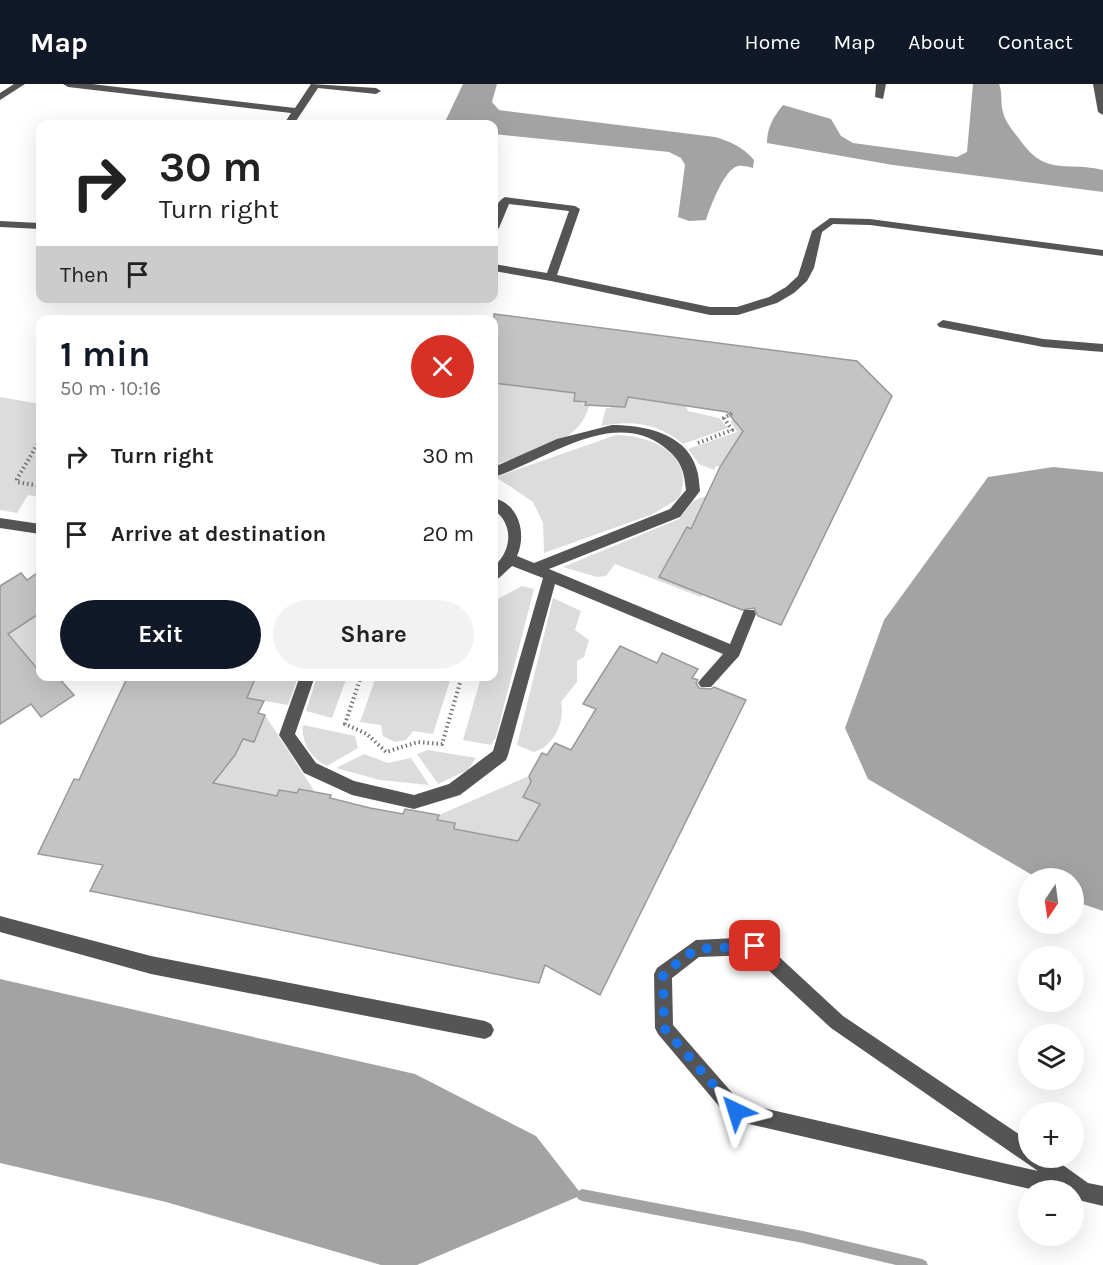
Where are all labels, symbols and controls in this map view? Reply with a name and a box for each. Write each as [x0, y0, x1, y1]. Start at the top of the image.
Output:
text: Map [30, 26, 88, 59]
text: Home [745, 30, 801, 54]
text: Map [834, 30, 875, 54]
text: About [908, 30, 965, 54]
text: Contact [998, 30, 1073, 54]
text: 30 m [159, 142, 262, 192]
icon: right [60, 144, 138, 222]
text: Turn right [159, 193, 279, 225]
icon: arrive [121, 258, 154, 291]
text: Then [60, 262, 109, 288]
text: 1 min [60, 333, 150, 375]
button: close [411, 335, 474, 398]
text: 50 m · 10:16 [60, 377, 161, 400]
icon: right [60, 440, 93, 473]
text: Turn right [111, 443, 214, 469]
text: 30 m [422, 443, 474, 469]
icon: arrive [60, 518, 93, 551]
text: Arrive at destination [111, 521, 326, 547]
text: 20 m [422, 521, 474, 547]
button: Exit [60, 600, 261, 669]
button: Share [273, 600, 474, 669]
north arrow [1018, 868, 1084, 934]
map controls [1018, 868, 1084, 1246]
pin [729, 920, 780, 971]
icon: arrive [738, 929, 771, 962]
button: sound [1018, 946, 1084, 1012]
button: layers [1018, 1024, 1084, 1090]
position arrow [704, 1079, 768, 1143]
button: + [1018, 1102, 1084, 1168]
button: − [1018, 1180, 1084, 1246]

